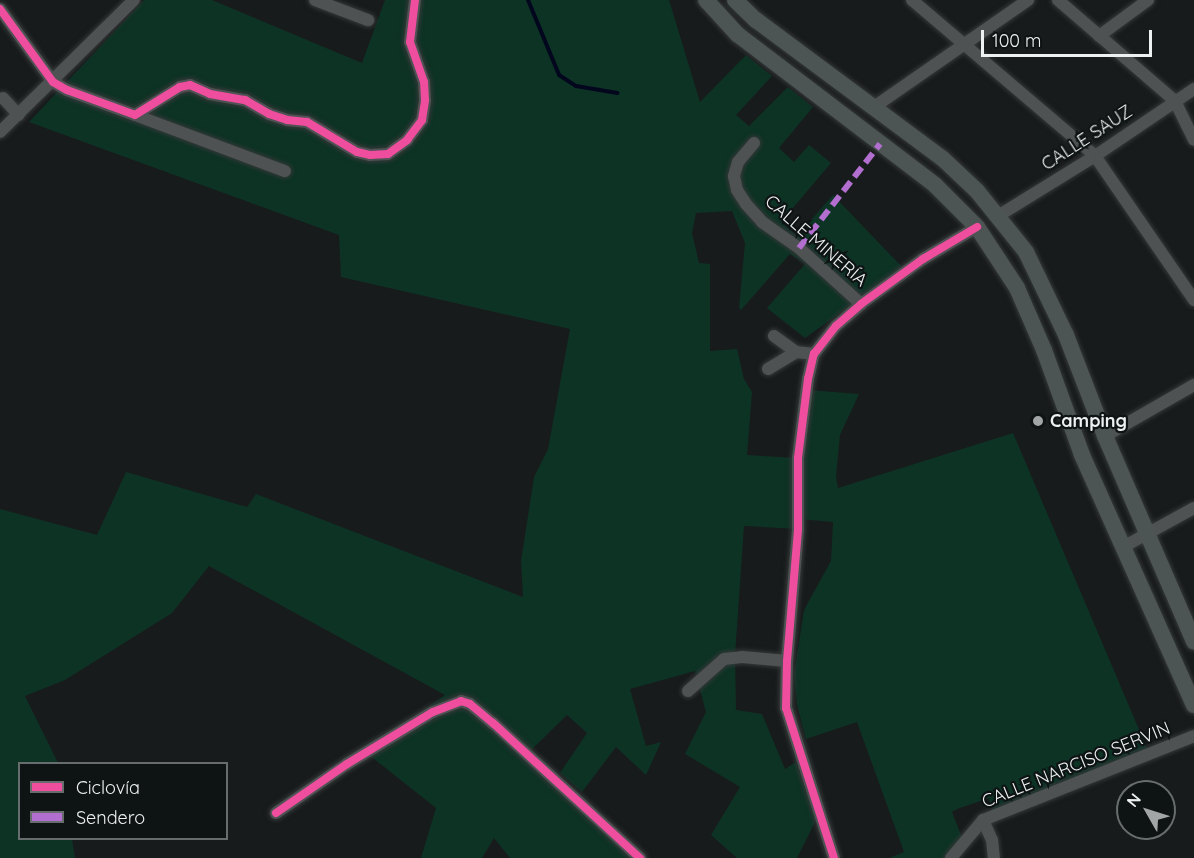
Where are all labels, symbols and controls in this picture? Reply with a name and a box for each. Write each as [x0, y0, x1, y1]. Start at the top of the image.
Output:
scale bar [984, 18, 1155, 56]
text: 100 m [992, 29, 1041, 52]
street label: CALLE SAUZ [1038, 101, 1136, 175]
street label: CALLE MINERÍA [760, 191, 872, 291]
place label: Camping [1050, 410, 1127, 432]
marker: Camping [1031, 414, 1045, 428]
street label: CALLE NARCISO SERVIN [979, 717, 1173, 813]
legend [18, 762, 228, 840]
text: Ciclovía [76, 776, 140, 799]
north arrow [1116, 780, 1176, 840]
text: Sendero [76, 806, 145, 829]

